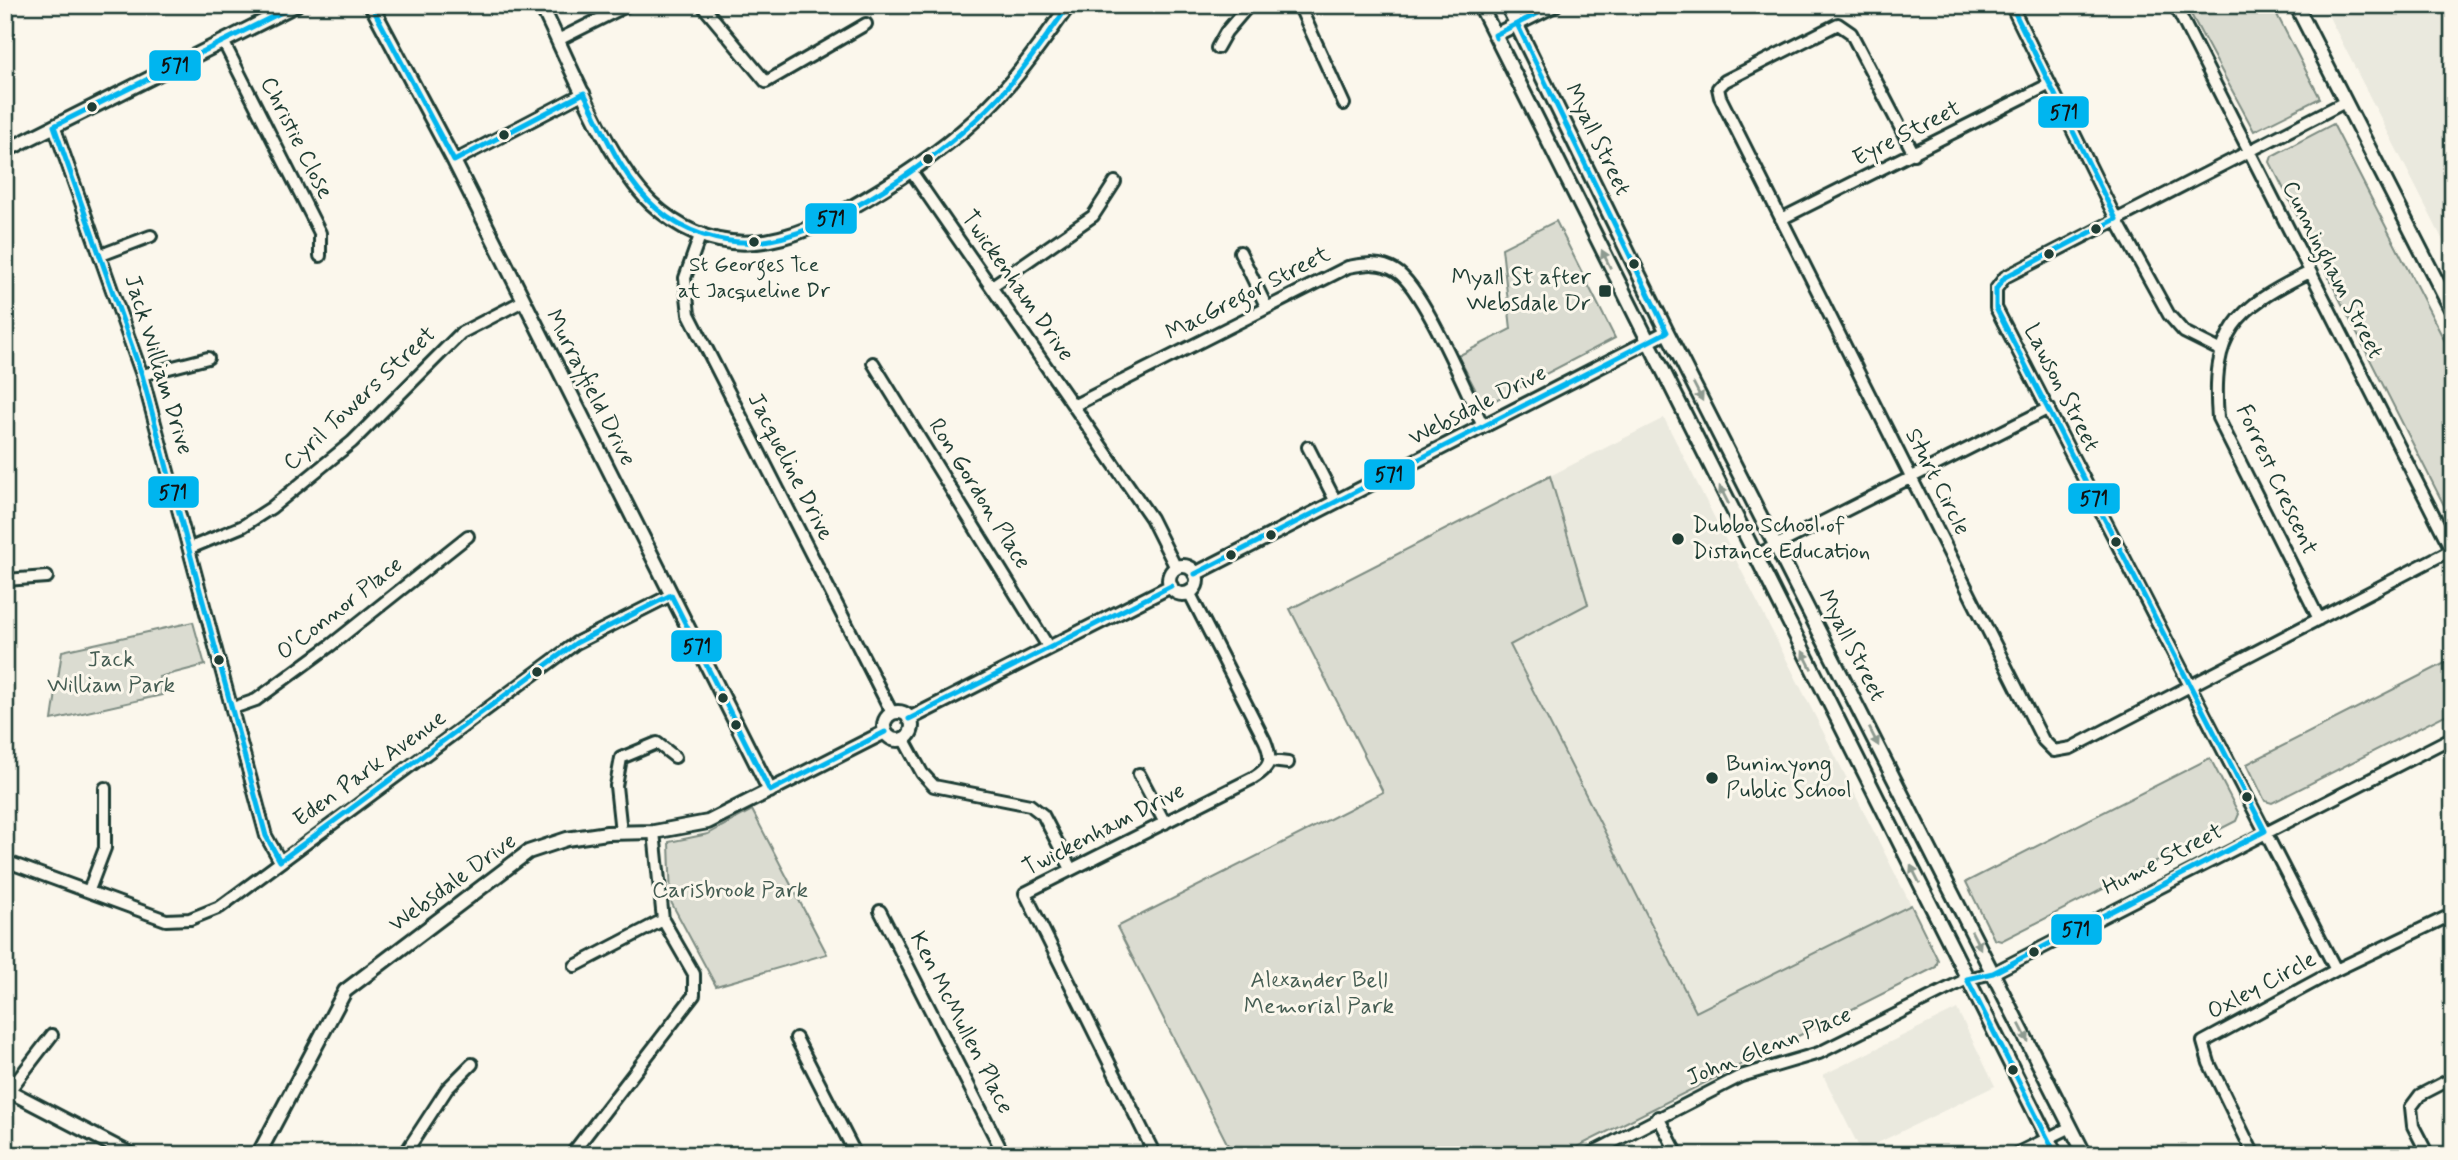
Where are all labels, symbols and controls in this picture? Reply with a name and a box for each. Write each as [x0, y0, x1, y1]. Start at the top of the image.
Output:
line badge: 571 [148, 49, 202, 82]
text: 571 [161, 54, 189, 79]
street label: Christie Close [252, 72, 340, 204]
street label: Myall Street [1557, 79, 1637, 201]
street label: Eyre Street [1848, 94, 1966, 174]
line badge: 571 [2037, 95, 2090, 129]
unlabelled marker [85, 100, 99, 114]
text: 571 [2050, 101, 2078, 126]
unlabelled marker [497, 128, 511, 142]
unlabelled marker [921, 152, 935, 166]
street label: Cunningham Street [2272, 176, 2390, 365]
line badge: 571 [804, 202, 858, 235]
street label: Twickenham Drive [954, 204, 1080, 368]
text: 571 [817, 207, 845, 232]
unlabelled marker [2089, 222, 2103, 236]
marker: St Georges Tce at Jacqueline Dr [747, 235, 761, 249]
street label: MacGregor Street [1161, 239, 1337, 350]
unlabelled marker [2042, 247, 2056, 261]
one-way arrow [1600, 249, 1611, 269]
place label: St Georges Tce at Jacqueline Dr [678, 251, 830, 305]
unlabelled marker [1627, 257, 1641, 271]
place label: Myall St after Websdale Dr [1451, 263, 1591, 319]
street label: Jack William Drive [116, 271, 200, 459]
marker: Myall St after Websdale Dr [1597, 283, 1613, 299]
street label: Murrayfield Drive [538, 305, 642, 471]
street label: Lawson Street [2016, 319, 2106, 457]
street label: Cyril Towers Street [277, 320, 443, 478]
street label: Websdale Drive [1404, 358, 1552, 454]
one-way arrow [1693, 382, 1704, 402]
street label: Jacqueline Drive [740, 388, 840, 546]
street label: Forrest Crescent [2228, 400, 2324, 560]
street label: Ron Gordon Place [921, 413, 1037, 575]
street label: Sturt Circle [1897, 423, 1977, 541]
line badge: 571 [1363, 458, 1416, 491]
text: 571 [1375, 463, 1403, 488]
line badge: 571 [147, 475, 200, 509]
text: 571 [159, 481, 187, 506]
line badge: 571 [2067, 482, 2121, 515]
one-way arrow [1718, 485, 1729, 505]
text: 571 [2080, 487, 2108, 512]
place label: Dubbo School of Distance Education [1692, 511, 1870, 567]
unlabelled marker [1264, 528, 1278, 542]
marker: Dubbo School of Distance Education [1670, 531, 1686, 547]
unlabelled marker [2109, 535, 2123, 549]
unlabelled marker [1224, 548, 1238, 562]
street label: O'Connor Place [271, 550, 409, 668]
street label: Myall Street [1810, 585, 1892, 707]
line badge: 571 [670, 629, 723, 663]
text: 571 [683, 635, 711, 660]
park label: Jack William Park [47, 645, 175, 701]
one-way arrow [1802, 650, 1813, 670]
unlabelled marker [212, 653, 226, 667]
unlabelled marker [530, 665, 544, 679]
unlabelled marker [716, 691, 730, 705]
street label: Eden Park Avenue [288, 703, 452, 835]
unlabelled marker [729, 718, 743, 732]
one-way arrow [1868, 727, 1879, 747]
place label: Buninyong Public School [1726, 750, 1852, 806]
marker: Buninyong Public School [1704, 770, 1720, 786]
street label: Twickenham Drive [1018, 776, 1190, 884]
unlabelled marker [2240, 790, 2254, 804]
street label: Hume Street [2098, 817, 2228, 903]
street label: Websdale Drive [383, 827, 523, 939]
one-way arrow [1910, 864, 1921, 884]
park label: Carisbrook Park [652, 876, 808, 906]
line badge: 571 [2050, 913, 2103, 946]
text: 571 [2062, 918, 2090, 943]
street label: Ken McMullen Place [902, 927, 1020, 1119]
one-way arrow [1971, 930, 1982, 950]
unlabelled marker [2027, 945, 2041, 959]
street label: Oxley Circle [2202, 945, 2322, 1027]
park label: Alexander Bell Memorial Park [1244, 966, 1394, 1022]
street label: John Glenn Place [1682, 1000, 1856, 1094]
one-way arrow [2018, 1023, 2029, 1043]
unlabelled marker [2006, 1063, 2020, 1077]

